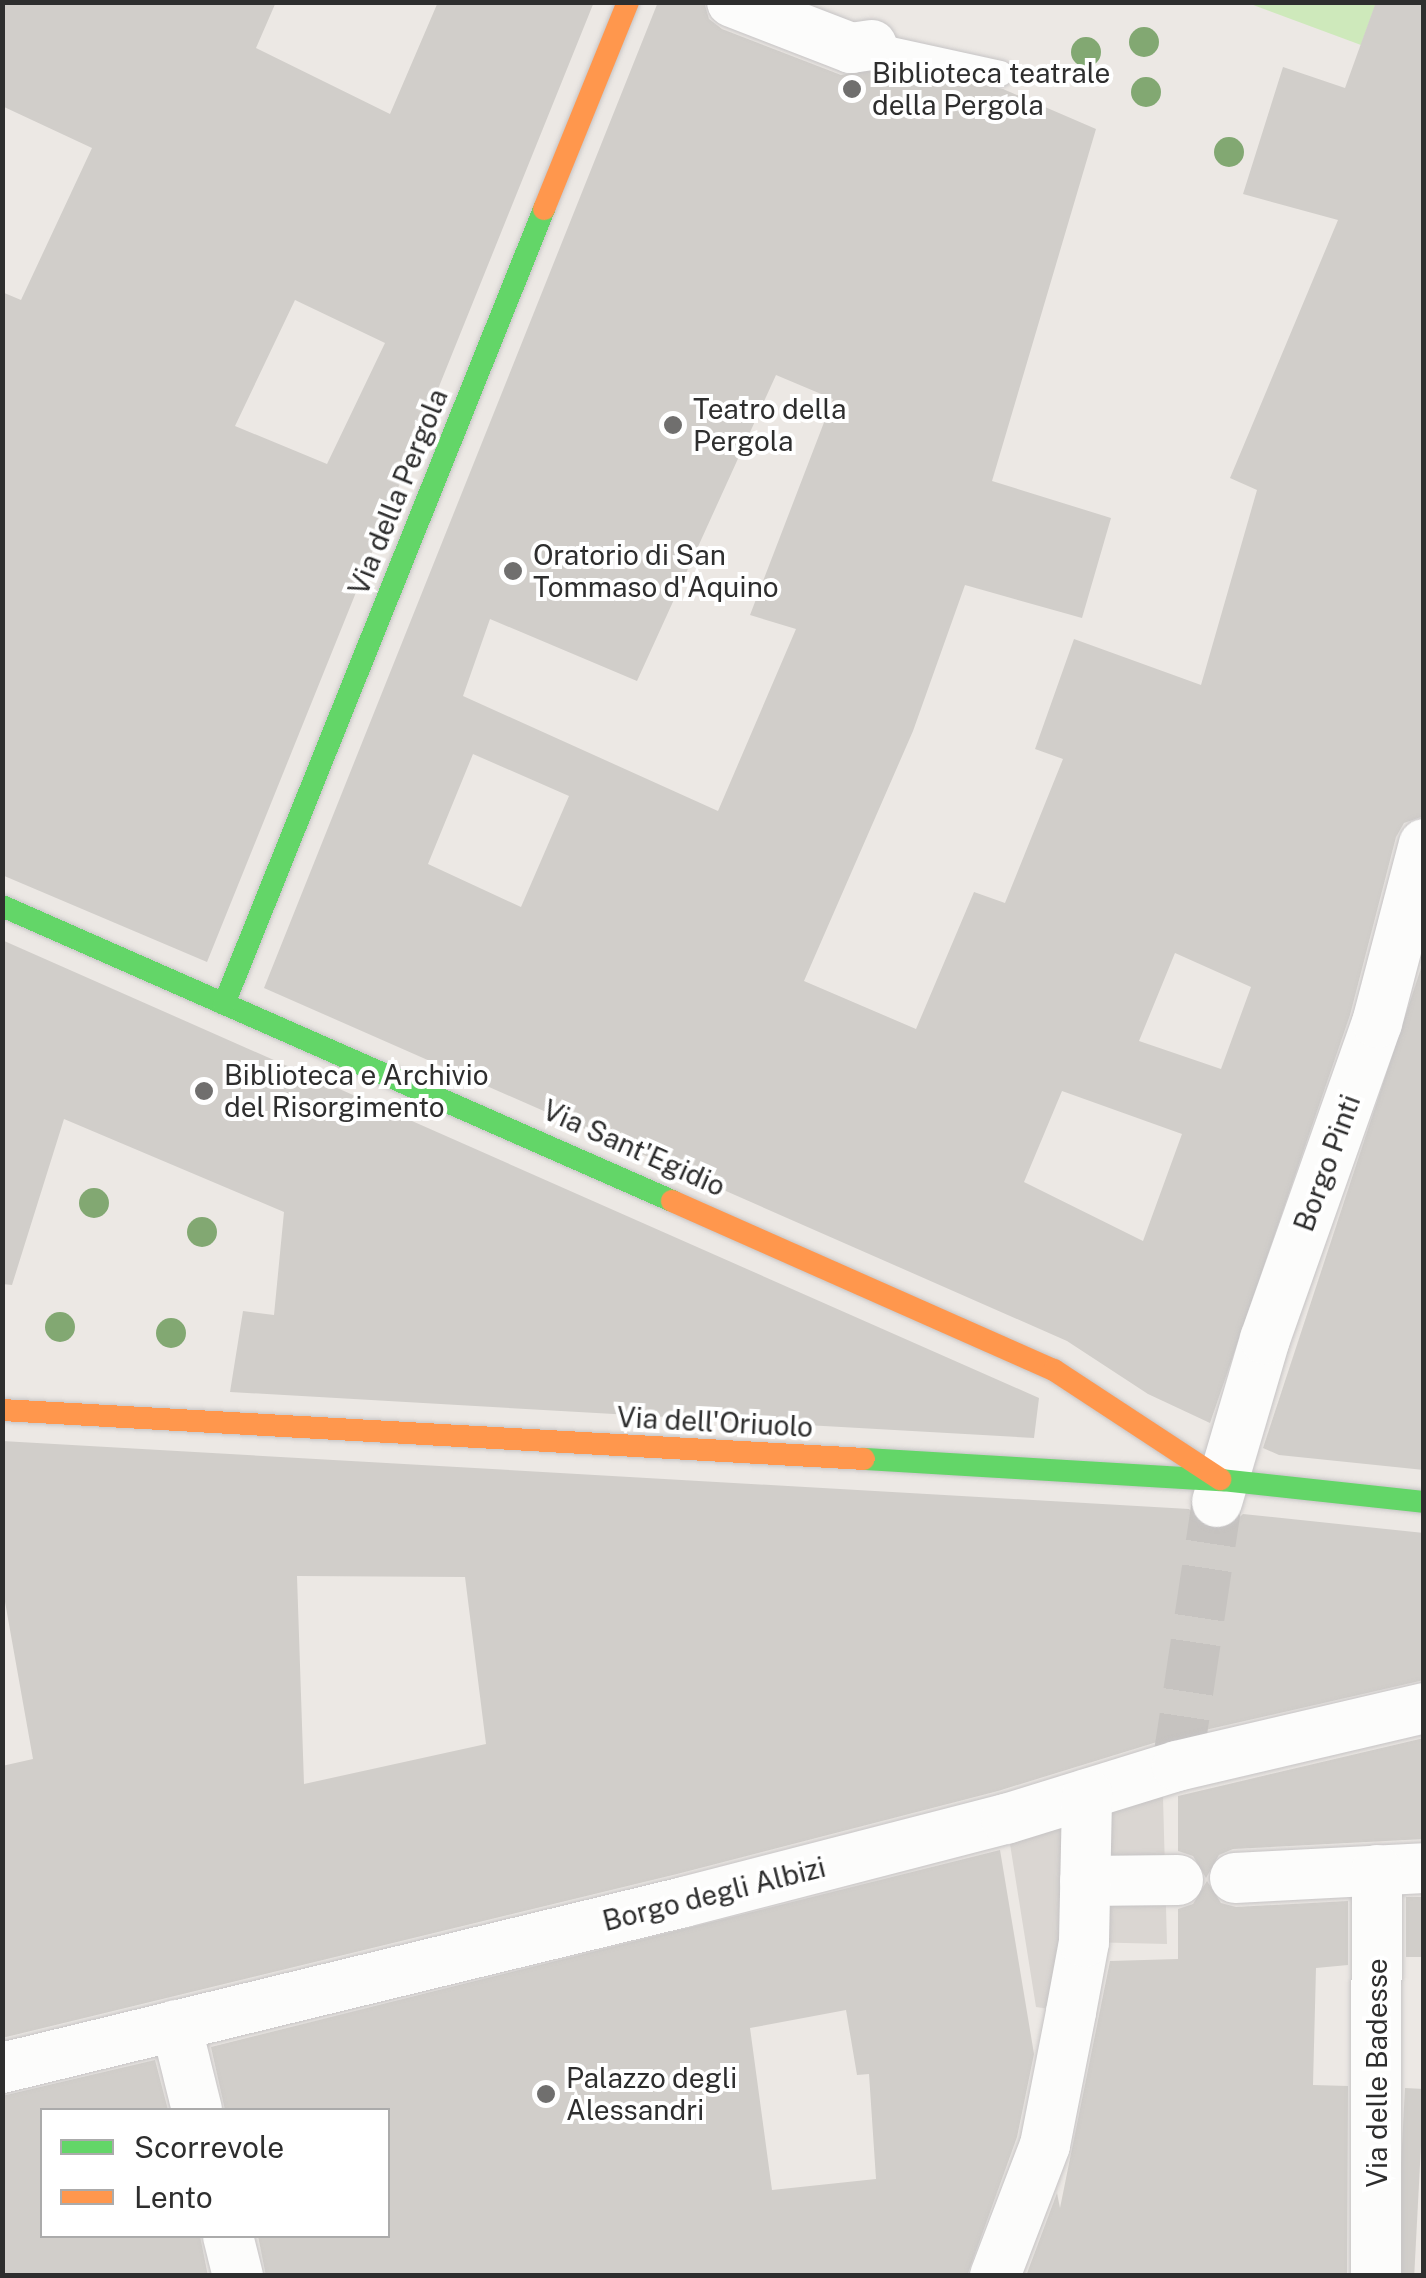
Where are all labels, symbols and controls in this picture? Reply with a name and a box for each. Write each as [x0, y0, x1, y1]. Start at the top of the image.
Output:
place label: Biblioteca teatrale della Pergola [872, 56, 1110, 122]
marker: Biblioteca teatrale della Pergola [841, 78, 863, 100]
street label: Via della Pergola [341, 384, 455, 600]
place label: Teatro della Pergola [693, 392, 847, 458]
marker: Teatro della Pergola [662, 414, 684, 436]
place label: Oratorio di San Tommaso d'Aquino [533, 538, 779, 604]
marker: Oratorio di San Tommaso d'Aquino [502, 560, 524, 582]
place label: Biblioteca e Archivio del Risorgimento [224, 1058, 489, 1124]
marker: Biblioteca e Archivio del Risorgimento [193, 1080, 215, 1102]
street label: Borgo Pinti [1287, 1090, 1367, 1236]
street label: Via Sant'Egidio [538, 1093, 730, 1203]
street label: Via dell'Oriuolo [616, 1400, 814, 1444]
street label: Borgo degli Albizi [599, 1850, 829, 1938]
street label: Via delle Badesse [1360, 1958, 1394, 2188]
place label: Palazzo degli Alessandri [566, 2061, 738, 2127]
marker: Palazzo degli Alessandri [535, 2083, 557, 2105]
legend [40, 2108, 390, 2238]
text: Scorrevole [134, 2129, 284, 2165]
text: Lento [134, 2179, 213, 2215]

